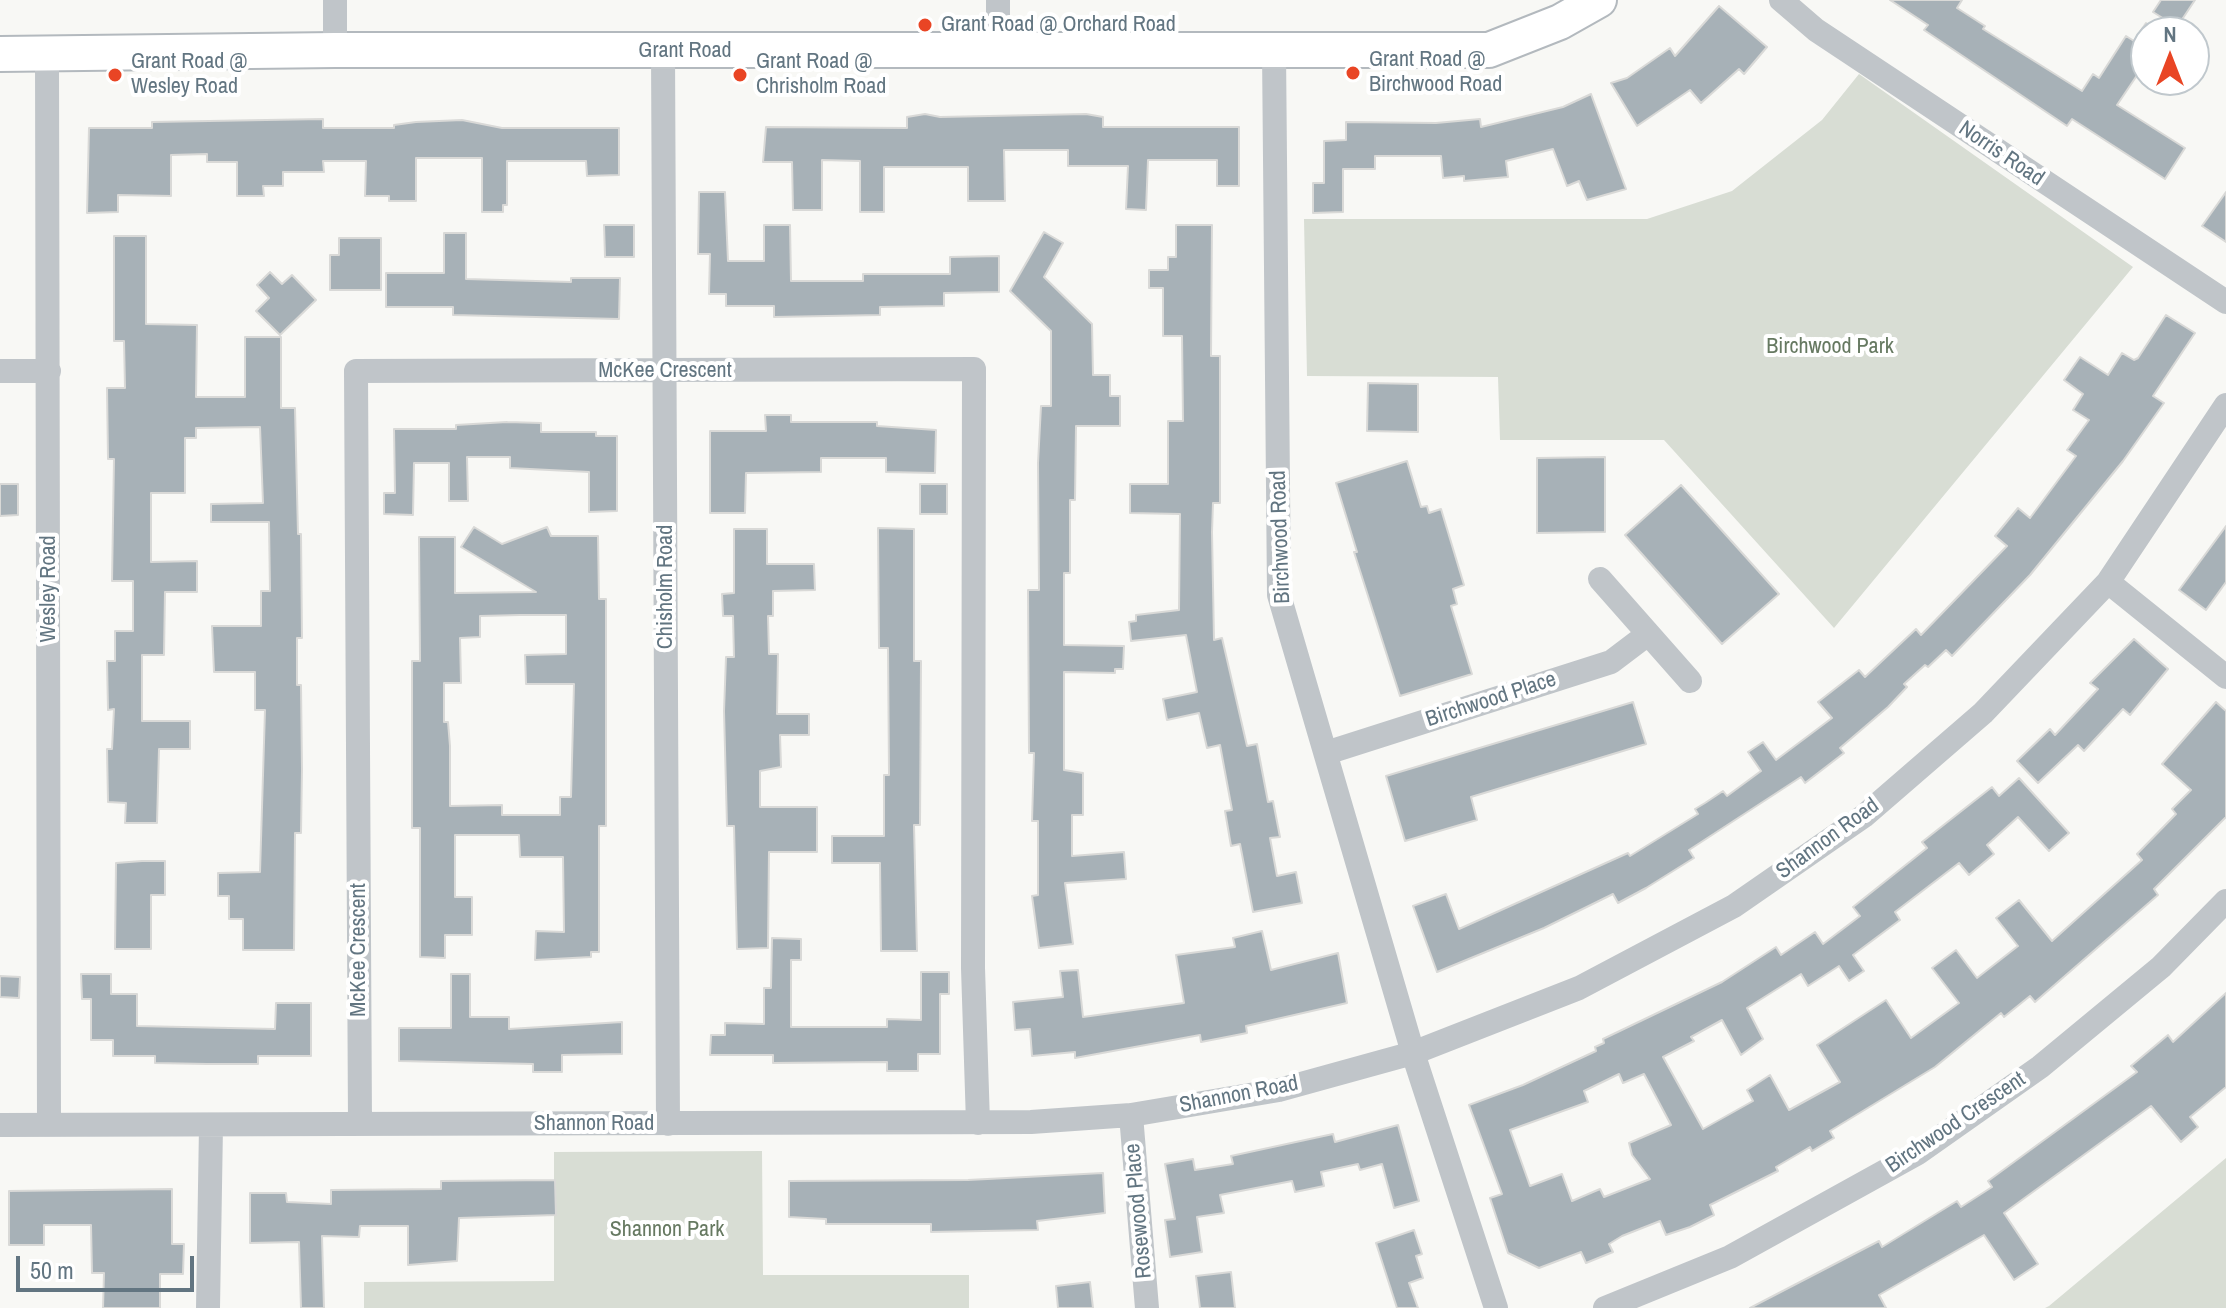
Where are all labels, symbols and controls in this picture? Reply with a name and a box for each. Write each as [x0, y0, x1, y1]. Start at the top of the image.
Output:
place label: Grant Road @ Orchard Road [941, 12, 1176, 38]
marker: Grant Road @ Orchard Road [916, 16, 934, 34]
north arrow [2130, 16, 2210, 96]
text: N [2163, 19, 2177, 49]
street label: Grant Road [638, 38, 732, 64]
place label: Grant Road @ Birchwood Road [1369, 47, 1502, 98]
place label: Grant Road @ Wesley Road [131, 49, 248, 100]
place label: Grant Road @ Chrisholm Road [756, 49, 886, 100]
marker: Grant Road @ Birchwood Road [1344, 64, 1362, 82]
marker: Grant Road @ Wesley Road [106, 66, 124, 84]
marker: Grant Road @ Chrisholm Road [731, 66, 749, 84]
street label: Norris Road [1953, 116, 2049, 192]
park label: Birchwood Park [1766, 334, 1894, 360]
street label: McKee Crescent [598, 358, 732, 384]
street label: Birchwood Road [1265, 470, 1297, 604]
street label: Chisholm Road [653, 525, 679, 649]
street label: Wesley Road [36, 536, 62, 642]
street label: Birchwood Place [1423, 667, 1559, 733]
street label: Shannon Road [1772, 793, 1884, 885]
street label: McKee Crescent [346, 883, 372, 1017]
street label: Birchwood Crescent [1881, 1067, 2031, 1179]
street label: Shannon Road [1177, 1071, 1301, 1119]
street label: Shannon Road [534, 1111, 654, 1137]
street label: Rosewood Place [1120, 1142, 1158, 1280]
park label: Shannon Park [610, 1217, 724, 1243]
scale bar [20, 1240, 198, 1290]
text: 50 m [30, 1254, 74, 1286]

